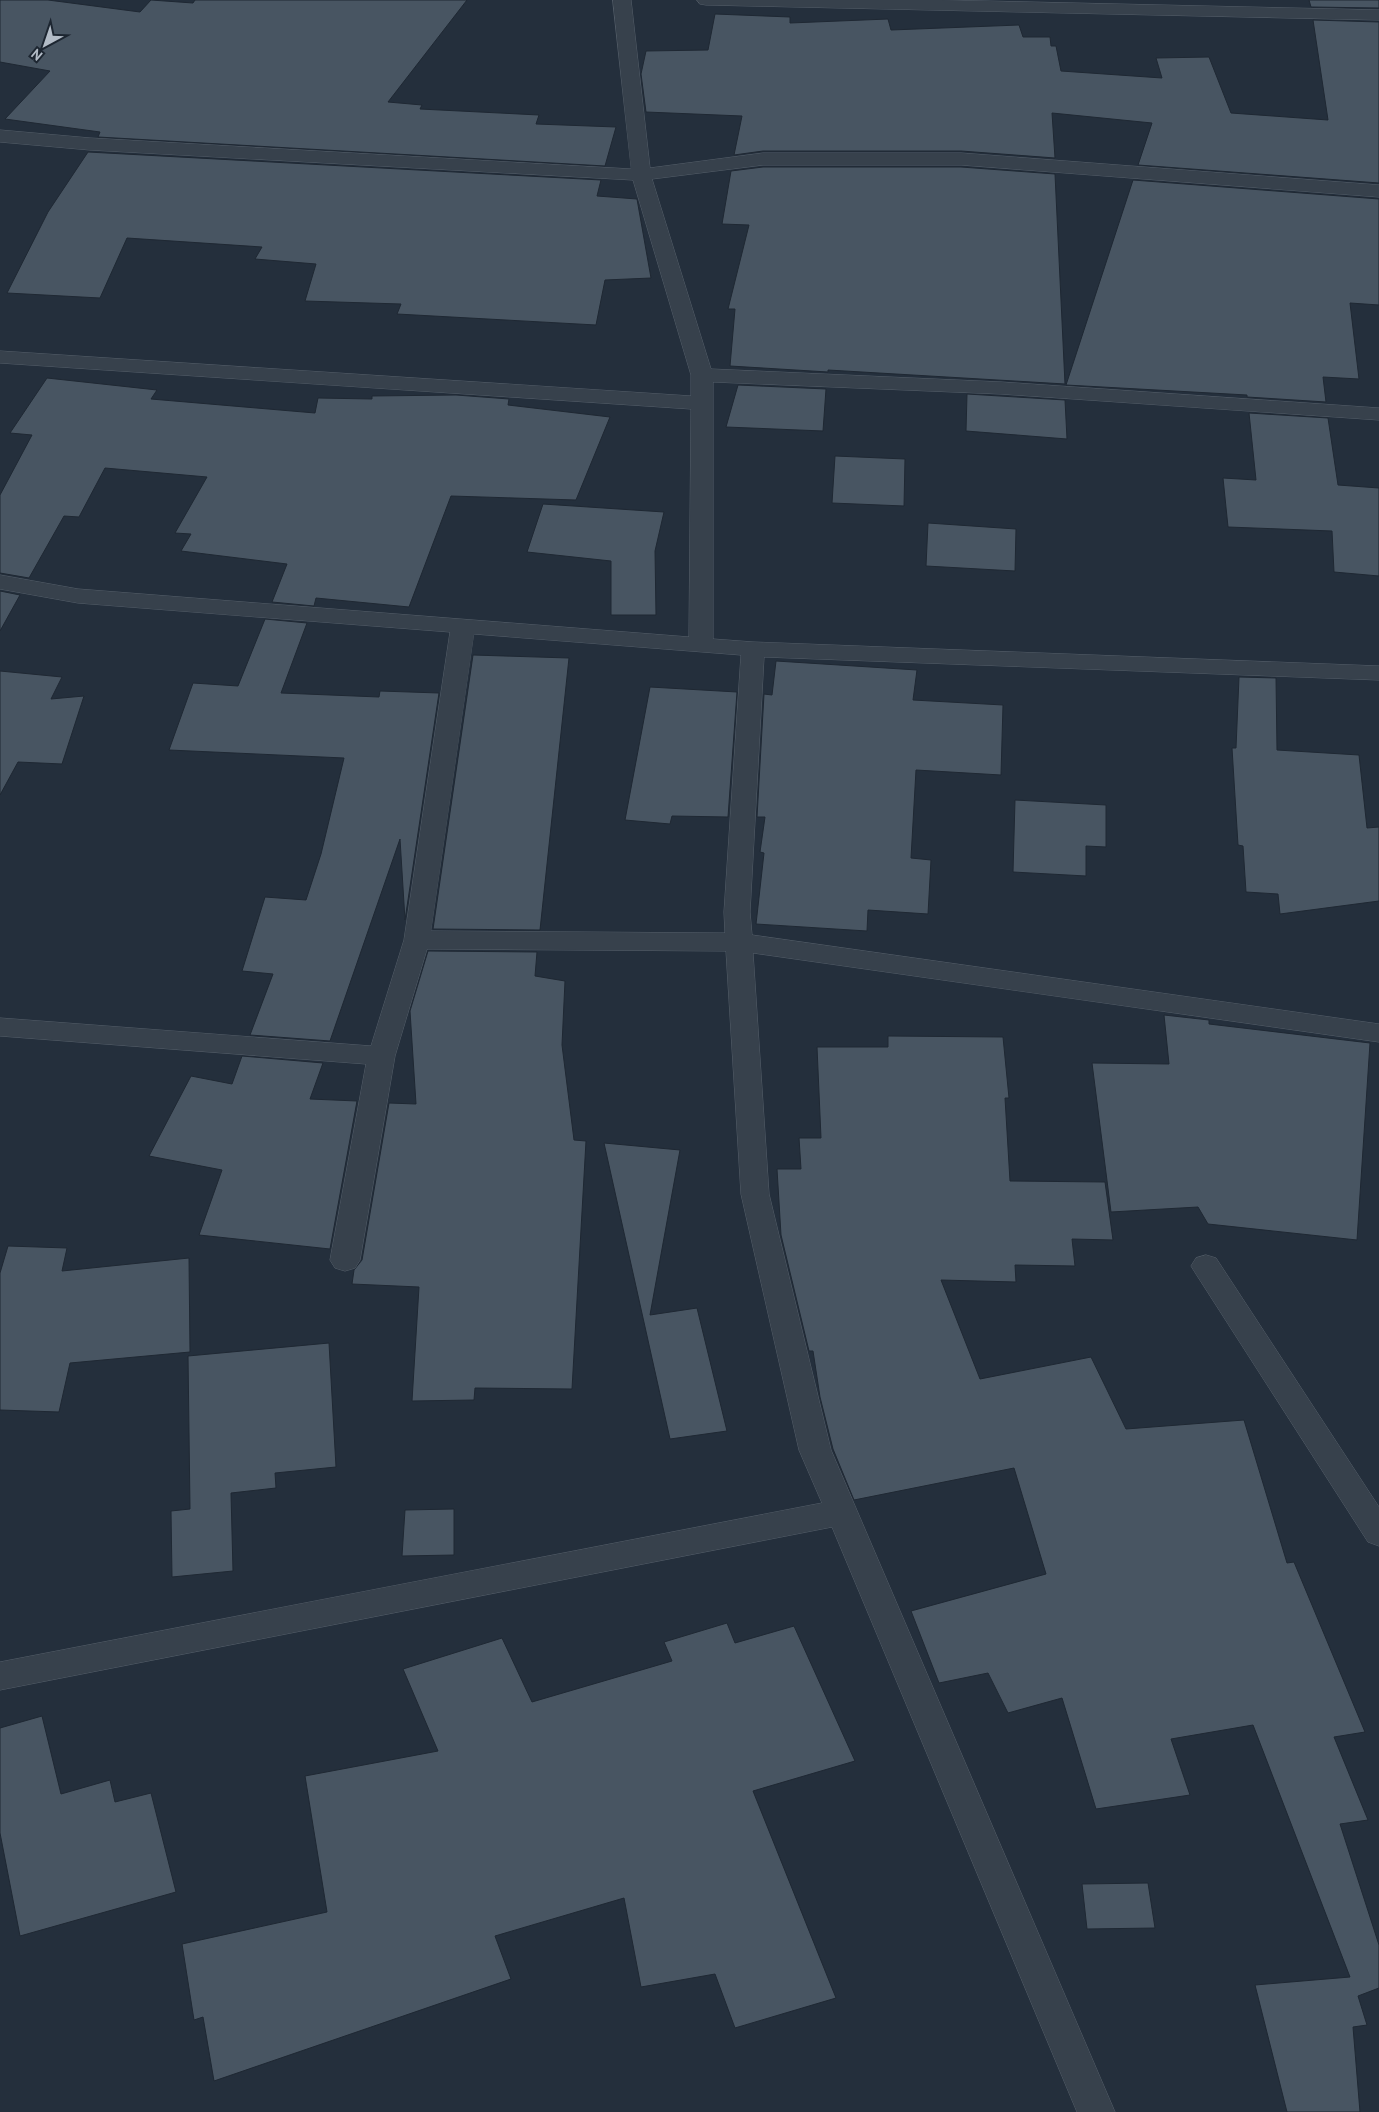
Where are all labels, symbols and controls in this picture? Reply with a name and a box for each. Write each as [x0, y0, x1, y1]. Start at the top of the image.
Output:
north arrow [20, 20, 70, 70]
text: N [27, 45, 46, 65]

